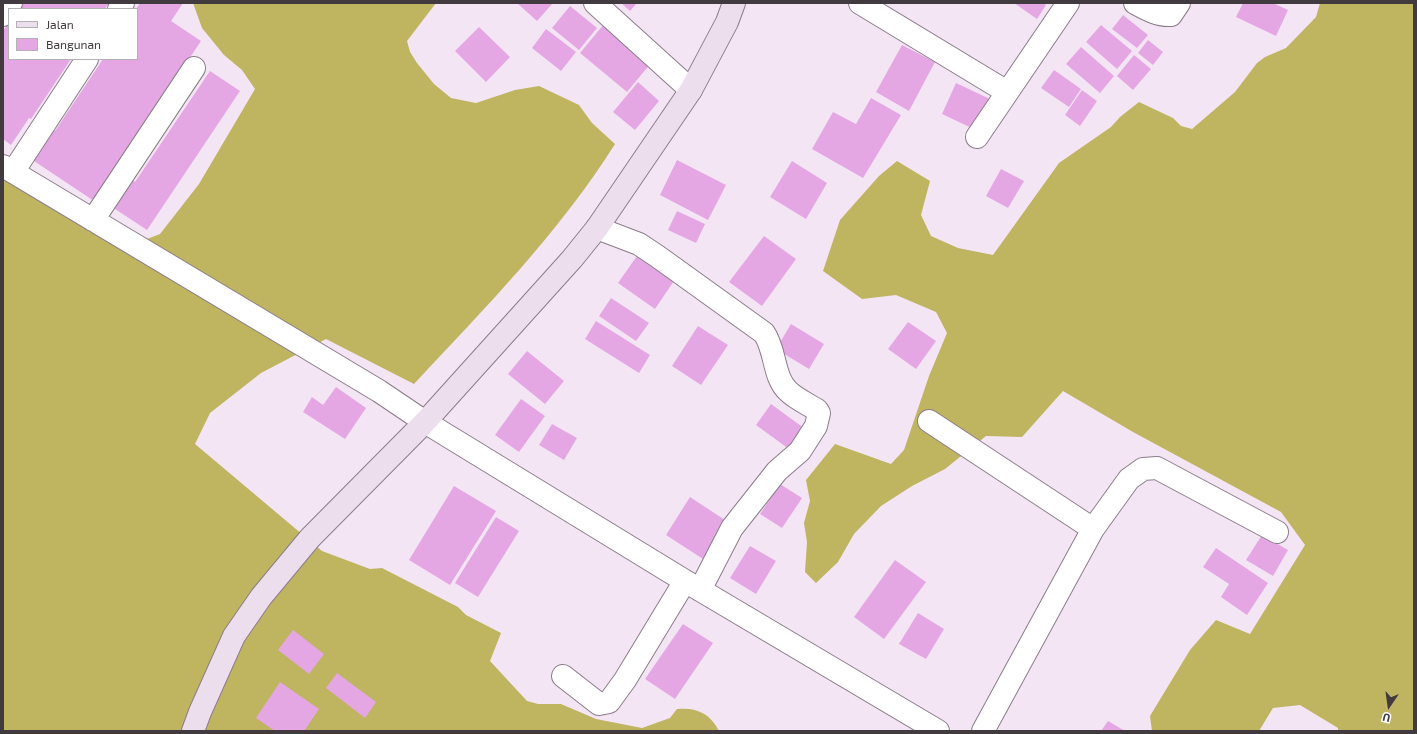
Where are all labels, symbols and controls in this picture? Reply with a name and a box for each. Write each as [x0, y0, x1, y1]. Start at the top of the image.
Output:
legend [8, 8, 138, 60]
text: Jalan [46, 17, 74, 31]
text: Bangunan [46, 37, 101, 51]
north arrow [1369, 686, 1409, 726]
text: U [1381, 711, 1391, 725]

